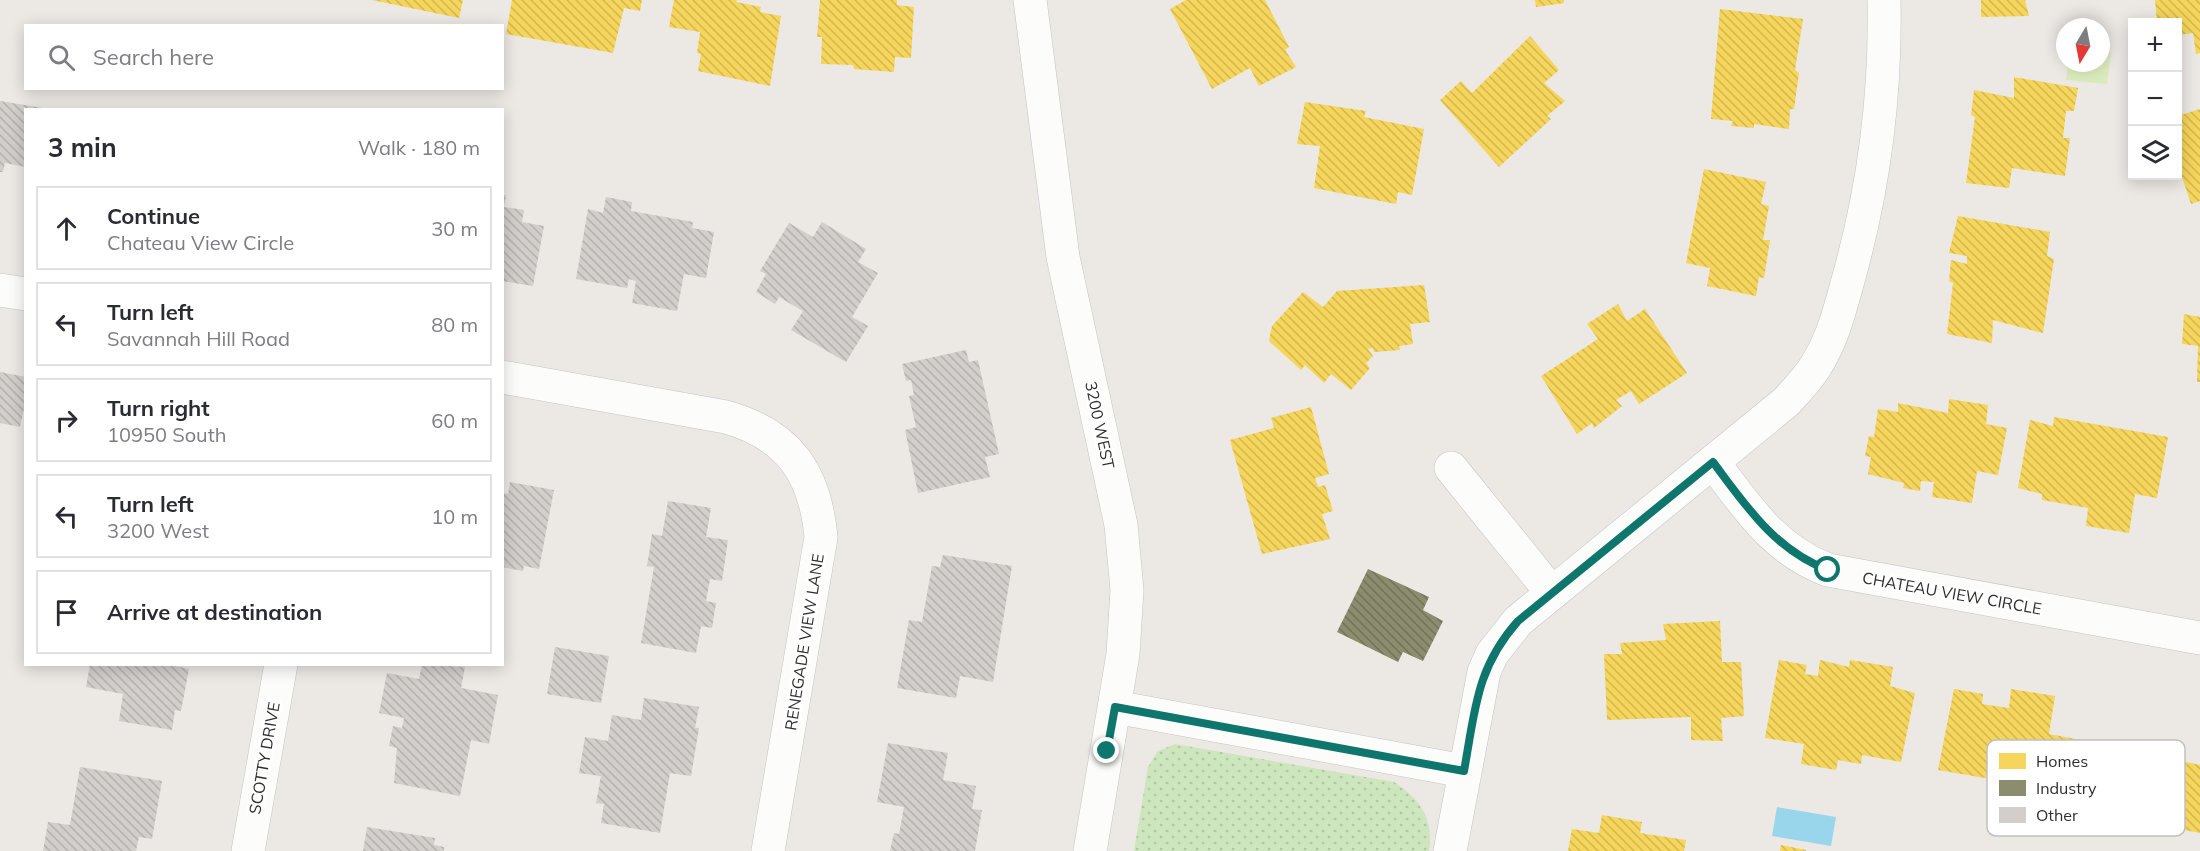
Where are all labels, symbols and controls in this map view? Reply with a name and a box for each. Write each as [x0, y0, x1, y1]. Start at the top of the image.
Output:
north arrow [2056, 18, 2110, 72]
map controls [2128, 18, 2182, 180]
button: + [2128, 18, 2182, 72]
search box [24, 24, 504, 90]
icon: search [45, 41, 78, 74]
text: Search here [93, 43, 214, 71]
button: − [2128, 72, 2182, 126]
button: layers [2128, 126, 2182, 180]
text: 3 min [48, 131, 117, 164]
text: Walk · 180 m [358, 135, 480, 160]
text: Continue [107, 202, 200, 230]
icon: ahead [50, 212, 83, 245]
text: 30 m [431, 216, 478, 241]
text: Chateau View Circle [107, 230, 294, 255]
text: Turn left [107, 298, 194, 326]
icon: left [50, 308, 83, 341]
text: 80 m [431, 312, 478, 337]
text: Savannah Hill Road [107, 326, 290, 351]
street label: 3200 WEST [1081, 379, 1119, 471]
text: Turn right [107, 394, 210, 422]
icon: right [50, 404, 83, 437]
text: 60 m [431, 408, 478, 433]
text: 10950 South [107, 422, 226, 447]
text: Turn left [107, 490, 194, 518]
icon: left [50, 500, 83, 533]
text: 10 m [431, 504, 478, 529]
text: 3200 West [107, 518, 209, 543]
street label: RENEGADE VIEW LANE [780, 552, 828, 732]
route start [1814, 556, 1840, 582]
street label: CHATEAU VIEW CIRCLE [1861, 567, 2043, 619]
icon: arrive [50, 596, 83, 629]
text: Arrive at destination [107, 598, 322, 626]
street label: SCOTTY DRIVE [244, 700, 284, 816]
route end [1093, 737, 1119, 763]
legend [1987, 740, 2185, 836]
text: Homes [2036, 751, 2088, 771]
text: Industry [2036, 778, 2097, 798]
text: Other [2036, 805, 2078, 825]

